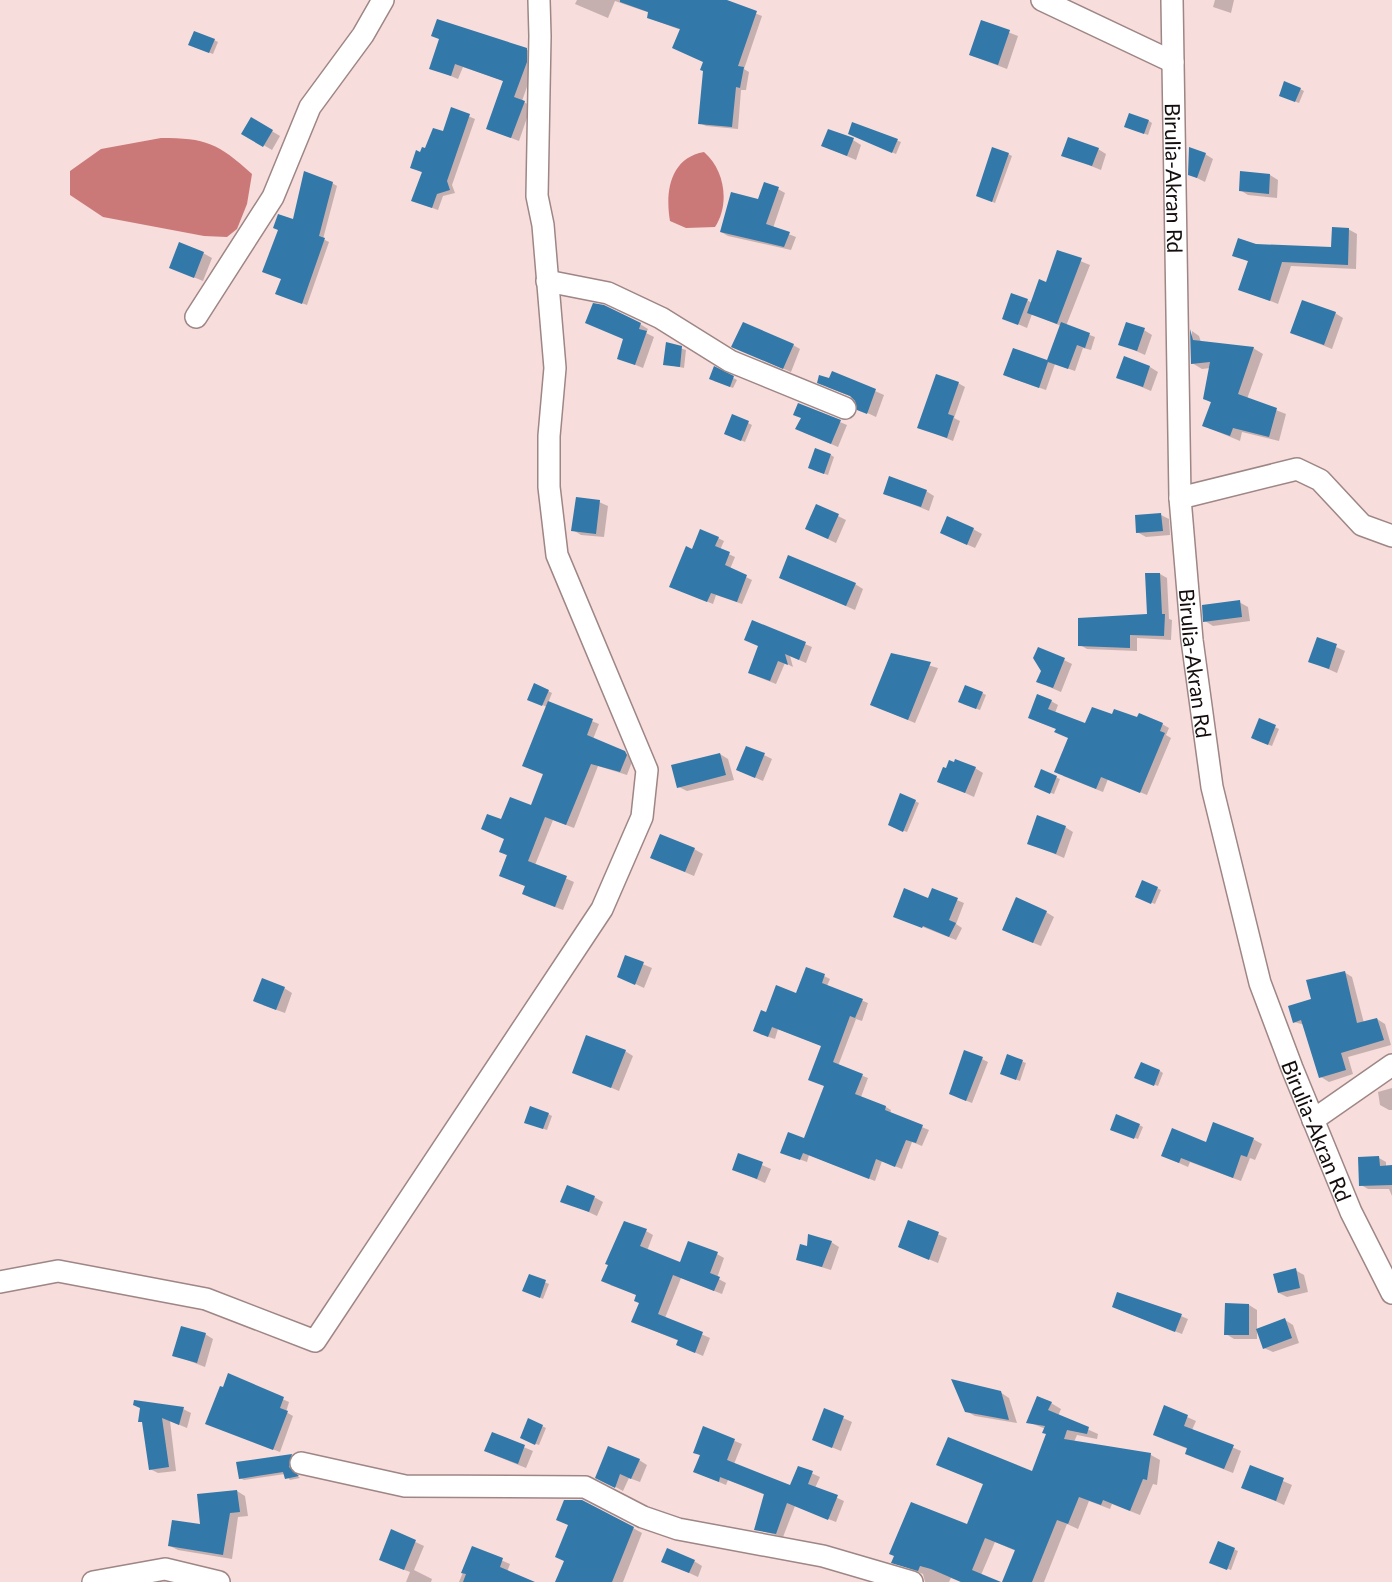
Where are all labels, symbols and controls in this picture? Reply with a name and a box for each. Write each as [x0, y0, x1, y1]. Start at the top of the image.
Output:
street label: Birulia-Akran Rd [1161, 103, 1189, 253]
street label: Birulia-Akran Rd [1175, 587, 1218, 739]
street label: Birulia-Akran Rd [1278, 1056, 1358, 1205]

